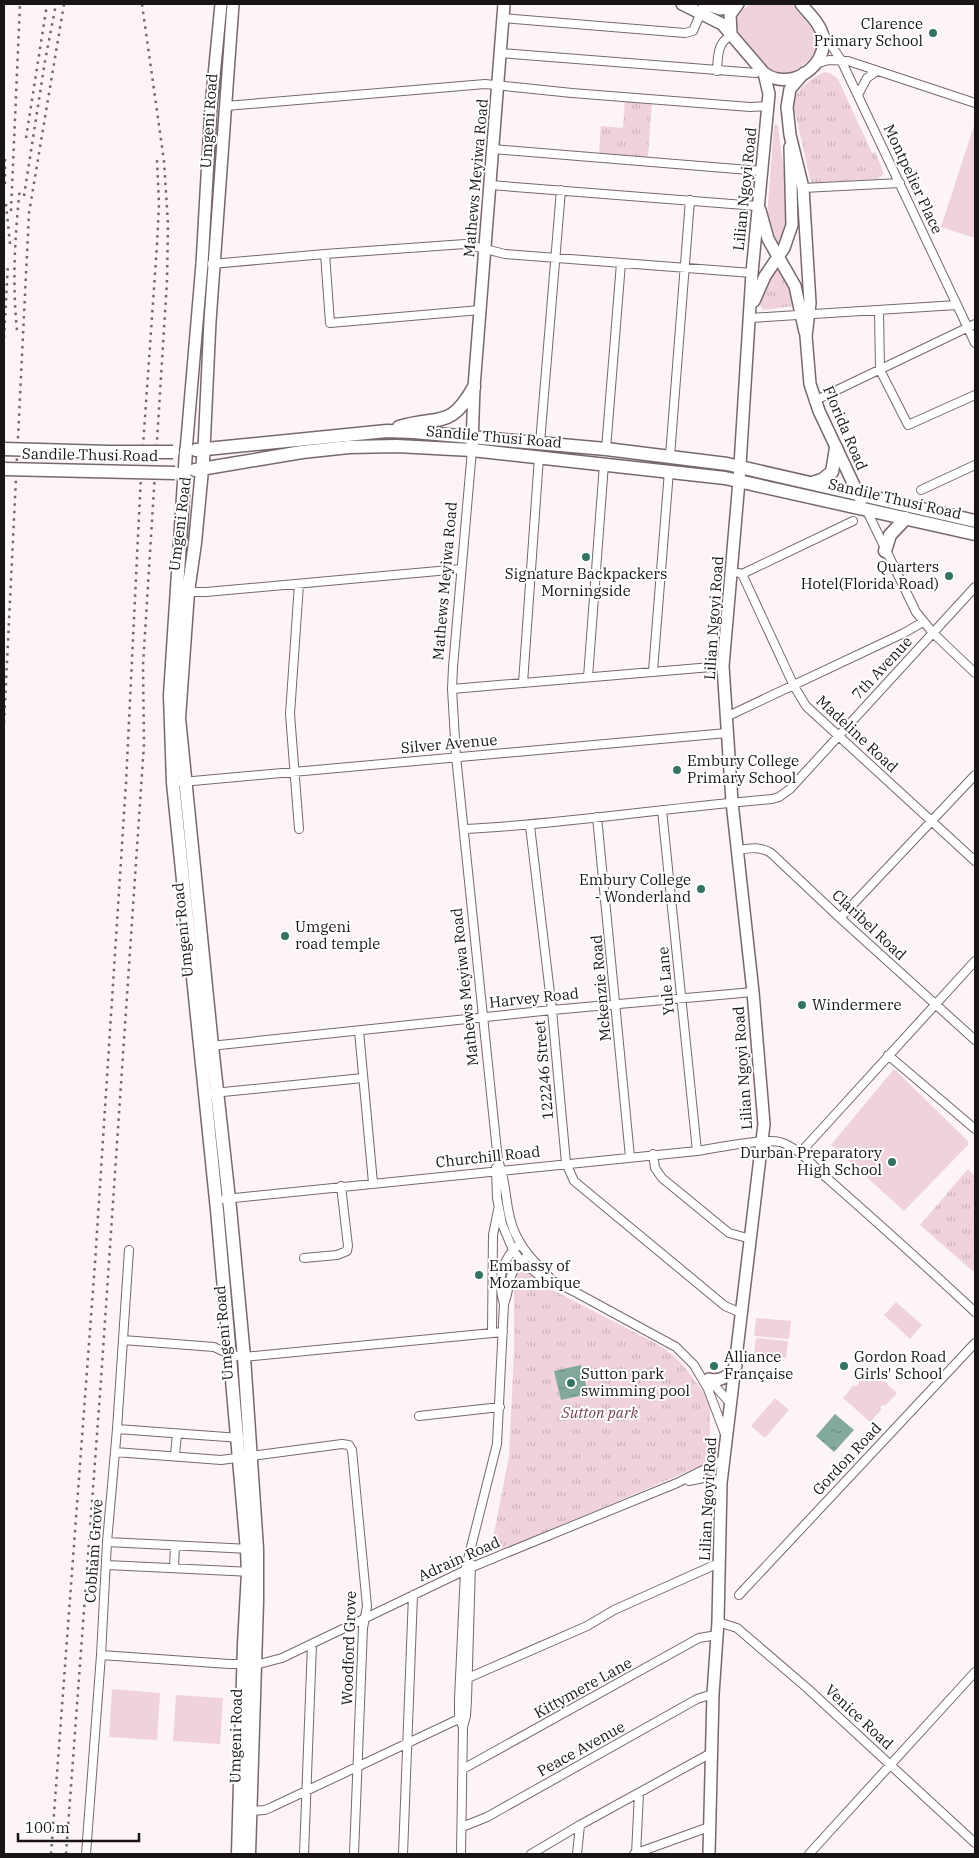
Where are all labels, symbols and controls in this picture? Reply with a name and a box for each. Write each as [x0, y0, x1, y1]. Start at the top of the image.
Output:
place label: Clarence Primary School [814, 14, 923, 50]
marker: Clarence Primary School [927, 27, 939, 39]
street label: Umgeni Road [196, 73, 221, 169]
street label: Mathews Meyiwa Road [459, 98, 492, 258]
street label: Montpelier Place [880, 121, 947, 237]
street label: Lilian Ngoyi Road [729, 126, 760, 252]
street label: Florida Road [819, 383, 872, 473]
street label: Sandile Thusi Road [425, 421, 563, 452]
street label: Sandile Thusi Road [22, 444, 158, 465]
street label: Sandile Thusi Road [827, 474, 964, 523]
street label: Umgeni Road [164, 476, 195, 572]
street label: Mathews Meyiwa Road [428, 501, 461, 661]
marker: Signature Backpackers Morningside [580, 551, 592, 563]
street label: Lilian Ngoyi Road [700, 555, 727, 680]
place label: Quarters Hotel(Florida Road) [801, 557, 939, 593]
place label: Signature Backpackers Morningside [505, 564, 667, 600]
marker: Quarters Hotel(Florida Road) [943, 570, 955, 582]
street label: 7th Avenue [847, 632, 916, 703]
street label: Madeline Road [813, 691, 902, 776]
street label: Silver Avenue [400, 730, 498, 757]
place label: Embury College Primary School [687, 751, 799, 787]
marker: Embury College Primary School [671, 764, 683, 776]
place label: Embury College - Wonderland [579, 870, 691, 906]
street label: Umgeni Road [168, 882, 197, 978]
marker: Embury College - Wonderland [695, 883, 707, 895]
street label: Claribel Road [828, 885, 910, 964]
street label: Mathews Meyiwa Road [447, 907, 482, 1067]
place label: Umgeni road temple [295, 917, 380, 953]
marker: Umgeni road temple [279, 930, 291, 942]
street label: Mckenzie Road [586, 934, 615, 1042]
street label: Yule Lane [653, 946, 678, 1016]
street label: Harvey Road [488, 983, 580, 1012]
place label: Windermere [812, 995, 901, 1014]
marker: Windermere [796, 999, 808, 1011]
street label: Lilian Ngoyi Road [729, 1006, 756, 1131]
street label: 122246 Street [530, 1020, 557, 1120]
street label: Churchill Road [435, 1142, 541, 1171]
place label: Durban Preparatory High School [740, 1143, 882, 1179]
marker: Durban Preparatory High School [886, 1156, 898, 1168]
place label: Embassy of Mozambique [489, 1256, 581, 1292]
marker: Embassy of Mozambique [473, 1269, 485, 1281]
street label: Umgeni Road [210, 1285, 237, 1381]
place label: Alliance Française [724, 1347, 793, 1383]
place label: Gordon Road Girls' School [854, 1347, 946, 1383]
marker: Alliance Française [708, 1360, 720, 1372]
marker: Gordon Road Girls' School [838, 1360, 850, 1372]
place label: Sutton park swimming pool [581, 1364, 690, 1400]
marker: Sutton park swimming pool [565, 1377, 577, 1389]
park label: Sutton park [561, 1403, 638, 1422]
street label: Gordon Road [808, 1418, 885, 1499]
street label: Lilian Ngoyi Road [695, 1437, 720, 1561]
street label: Cobham Grove [80, 1498, 107, 1604]
street label: Adrain Road [415, 1532, 503, 1585]
street label: Woodford Grove [337, 1590, 360, 1706]
street label: Kittymere Lane [530, 1653, 635, 1722]
street label: Venice Road [821, 1680, 897, 1753]
street label: Umgeni Road [225, 1688, 246, 1784]
street label: Peace Avenue [534, 1717, 628, 1780]
scale bar [18, 1810, 139, 1842]
text: 100 m [25, 1818, 70, 1837]

